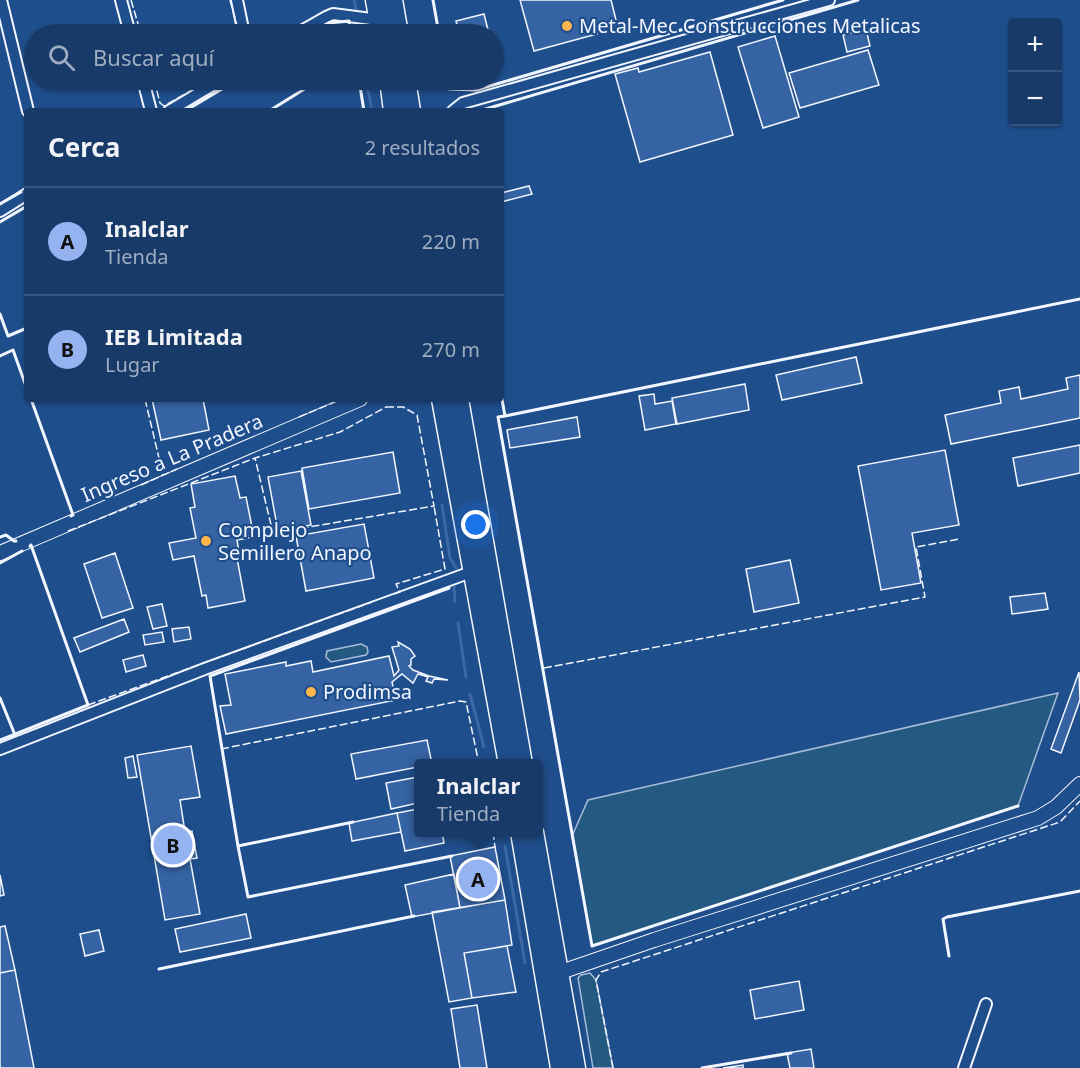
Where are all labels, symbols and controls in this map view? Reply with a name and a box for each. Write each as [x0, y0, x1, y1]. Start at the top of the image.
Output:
place label: Metal-Mec Construcciones Metalicas [579, 12, 921, 39]
map controls [1008, 18, 1062, 126]
button: + [1008, 18, 1062, 72]
marker: Metal-Mec Construcciones Metalicas [560, 19, 574, 33]
search box [24, 24, 504, 90]
icon: search [45, 41, 78, 74]
text: Buscar aquí [93, 42, 214, 72]
button: − [1008, 72, 1062, 126]
text: Cerca [48, 129, 120, 165]
text: 2 resultados [365, 134, 480, 161]
text: Inalclar [105, 213, 189, 243]
text: A [61, 228, 74, 255]
text: 220 m [422, 228, 480, 255]
text: Tienda [105, 243, 168, 270]
text: IEB Limitada [105, 321, 243, 351]
text: B [61, 336, 74, 363]
text: 270 m [422, 336, 480, 363]
text: Lugar [105, 351, 160, 378]
street label: Ingreso a La Pradera [77, 407, 267, 508]
your location [461, 510, 490, 539]
place label: Complejo Semillero Anapo [218, 516, 372, 566]
marker: Complejo Semillero Anapo [199, 534, 213, 548]
place label: Prodimsa [323, 678, 412, 705]
marker: Prodimsa [304, 685, 318, 699]
popup [414, 759, 543, 837]
text: Inalclar [437, 770, 520, 800]
text: Tienda [437, 800, 500, 827]
pin: B [154, 822, 192, 868]
pin: A [458, 856, 498, 902]

